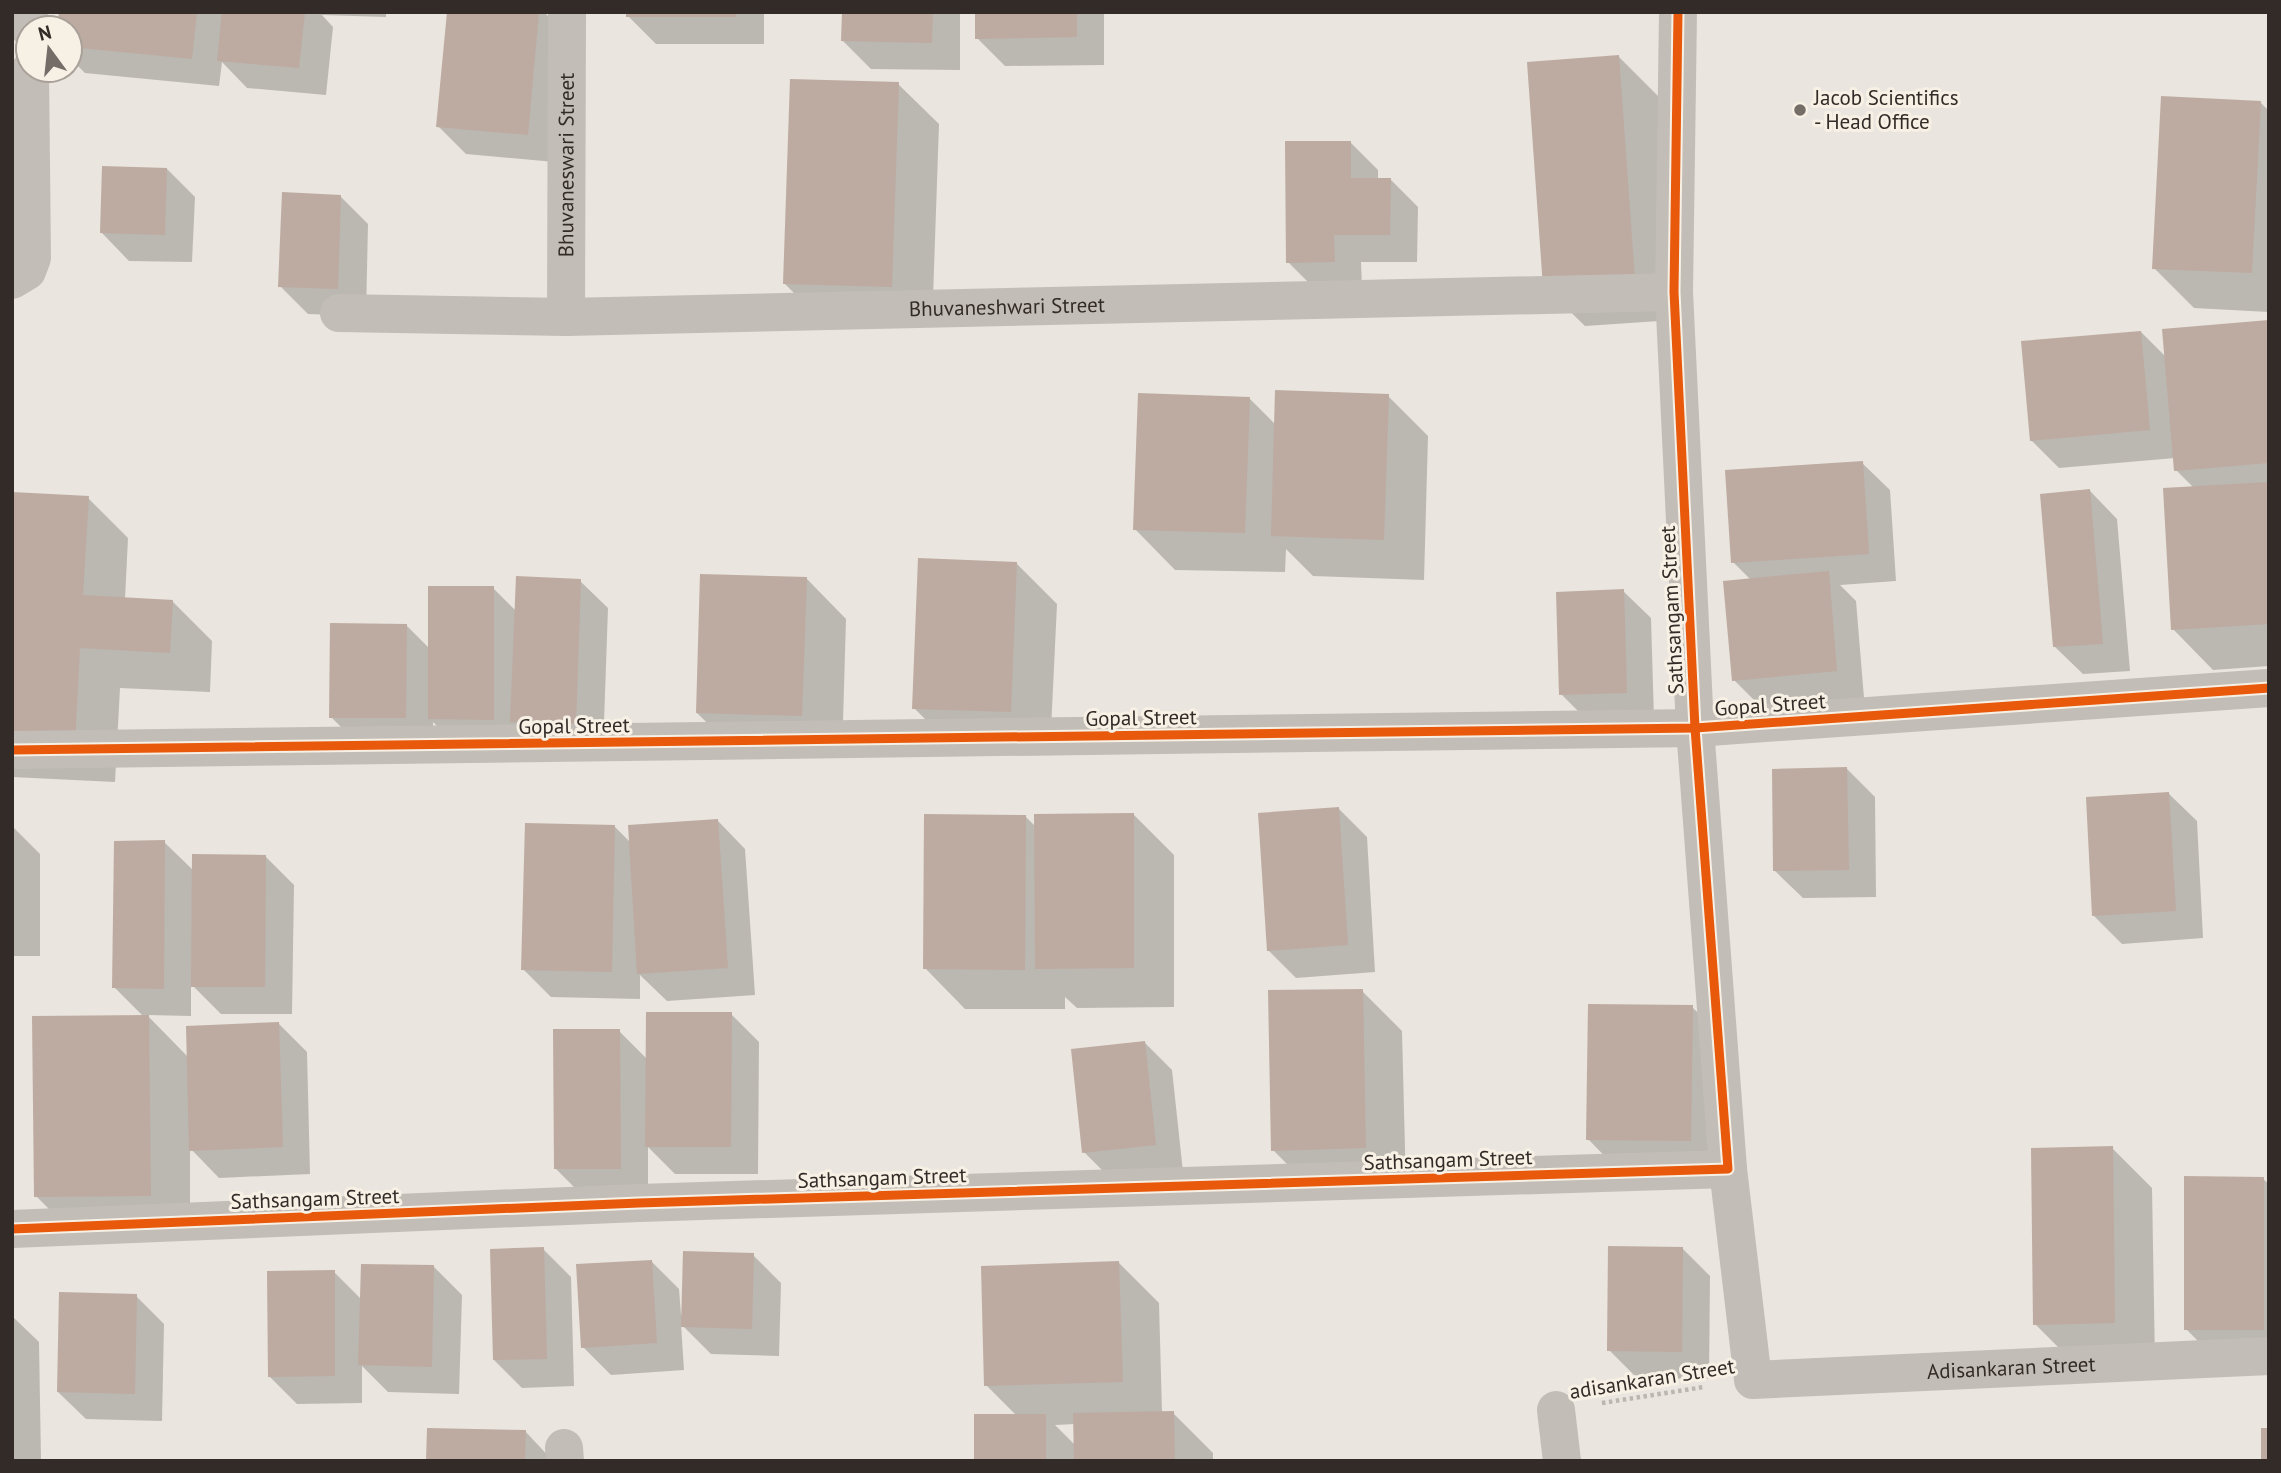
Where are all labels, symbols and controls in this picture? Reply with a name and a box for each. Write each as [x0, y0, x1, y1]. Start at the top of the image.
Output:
north arrow [14, 14, 84, 84]
text: N [35, 19, 54, 46]
street label: Bhuvaneswari Street [552, 73, 580, 257]
place label: Jacob Scientifics - Head Office [1813, 84, 1959, 135]
marker: Jacob Scientifics - Head Office [1792, 102, 1808, 118]
street label: Bhuvaneshwari Street [909, 291, 1105, 322]
street label: Sathsangam Street [1654, 525, 1689, 695]
street label: Gopal Street [1714, 687, 1826, 722]
street label: Gopal Street [1085, 703, 1197, 732]
street label: Gopal Street [518, 711, 630, 740]
street label: Sathsangam Street [1363, 1143, 1533, 1176]
street label: Sathsangam Street [797, 1161, 967, 1194]
street label: Sathsangam Street [230, 1182, 400, 1215]
street label: Adisankaran Street [1926, 1350, 2096, 1385]
street label: adisankaran Street [1567, 1352, 1736, 1405]

